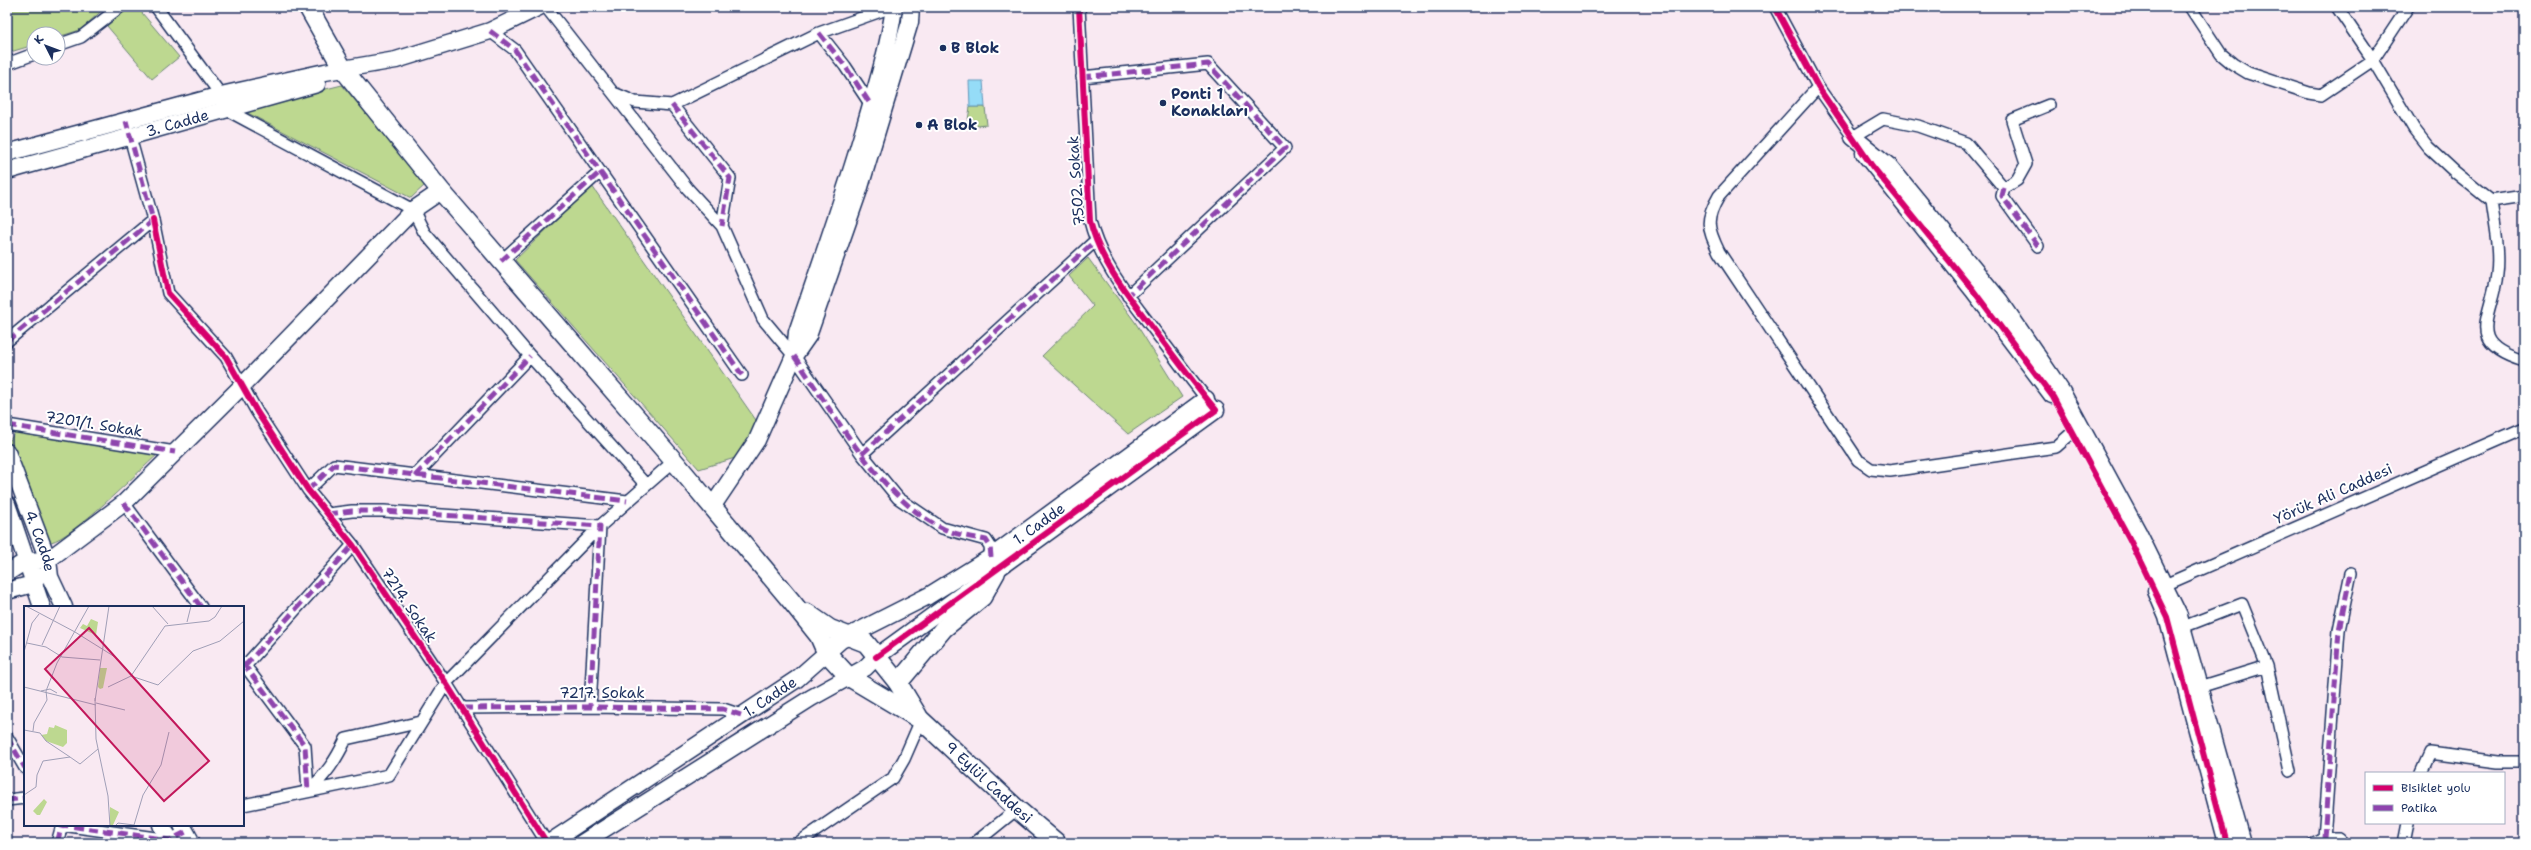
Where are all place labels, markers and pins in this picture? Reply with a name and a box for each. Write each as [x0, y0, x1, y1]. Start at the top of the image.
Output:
place label: B Blok [951, 38, 1000, 58]
marker: B Blok [938, 43, 948, 53]
place label: Ponti 1 Konakları [1171, 84, 1248, 121]
marker: Ponti 1 Konakları [1158, 98, 1168, 108]
place label: A Blok [927, 115, 978, 135]
marker: A Blok [914, 120, 924, 130]

